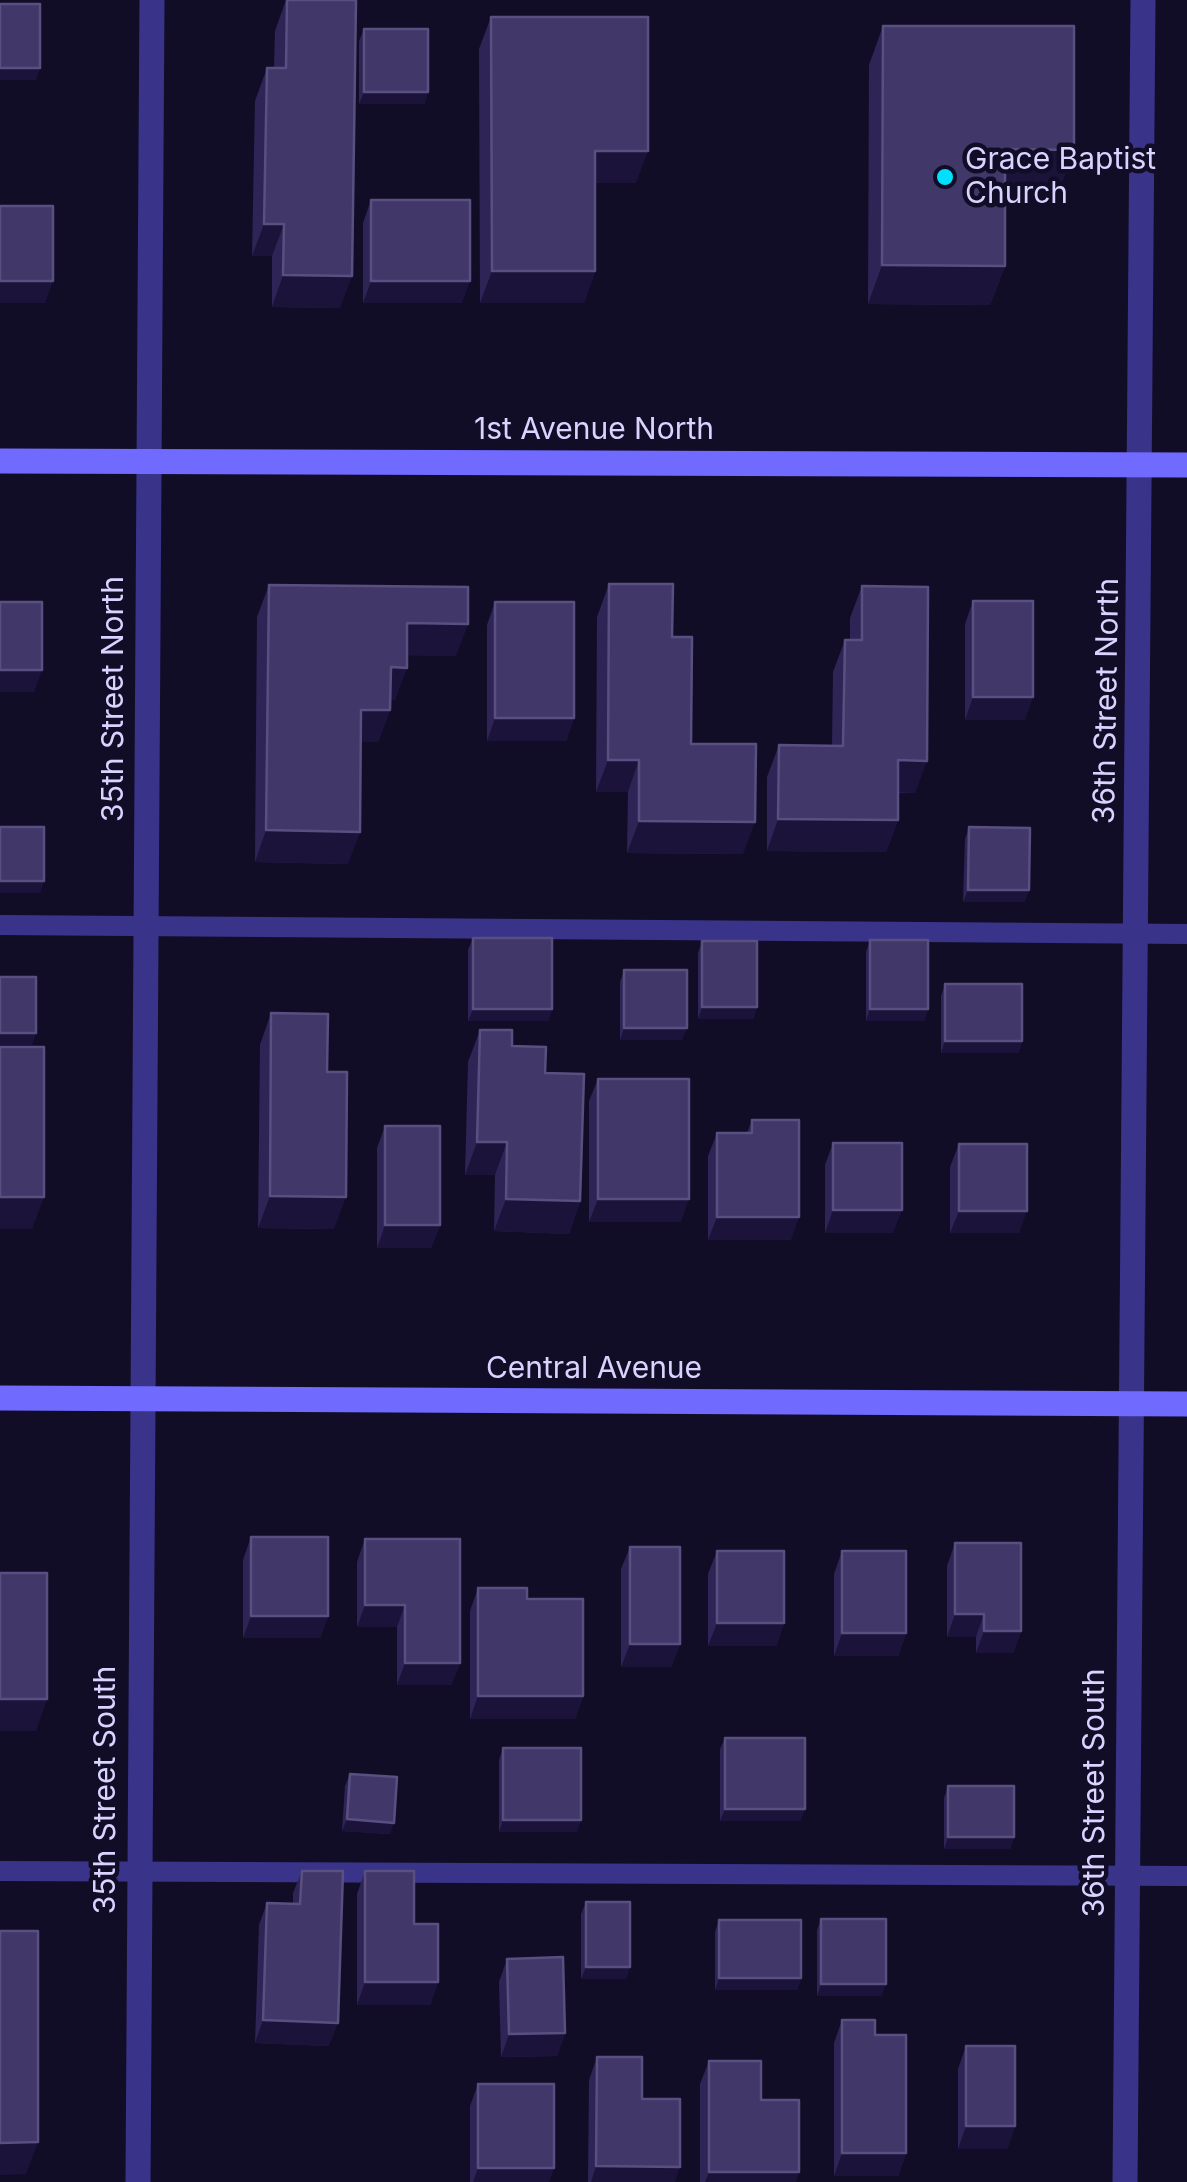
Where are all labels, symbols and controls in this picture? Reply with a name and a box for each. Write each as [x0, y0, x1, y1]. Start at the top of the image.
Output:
place label: Grace Baptist Church [965, 142, 1156, 212]
marker: Grace Baptist Church [934, 166, 956, 188]
street label: 1st Avenue North [474, 412, 714, 448]
street label: 35th Street North [96, 576, 132, 822]
street label: 36th Street North [1087, 578, 1127, 824]
street label: Central Avenue [486, 1351, 702, 1387]
street label: 35th Street South [88, 1666, 124, 1914]
street label: 36th Street South [1077, 1669, 1113, 1917]

